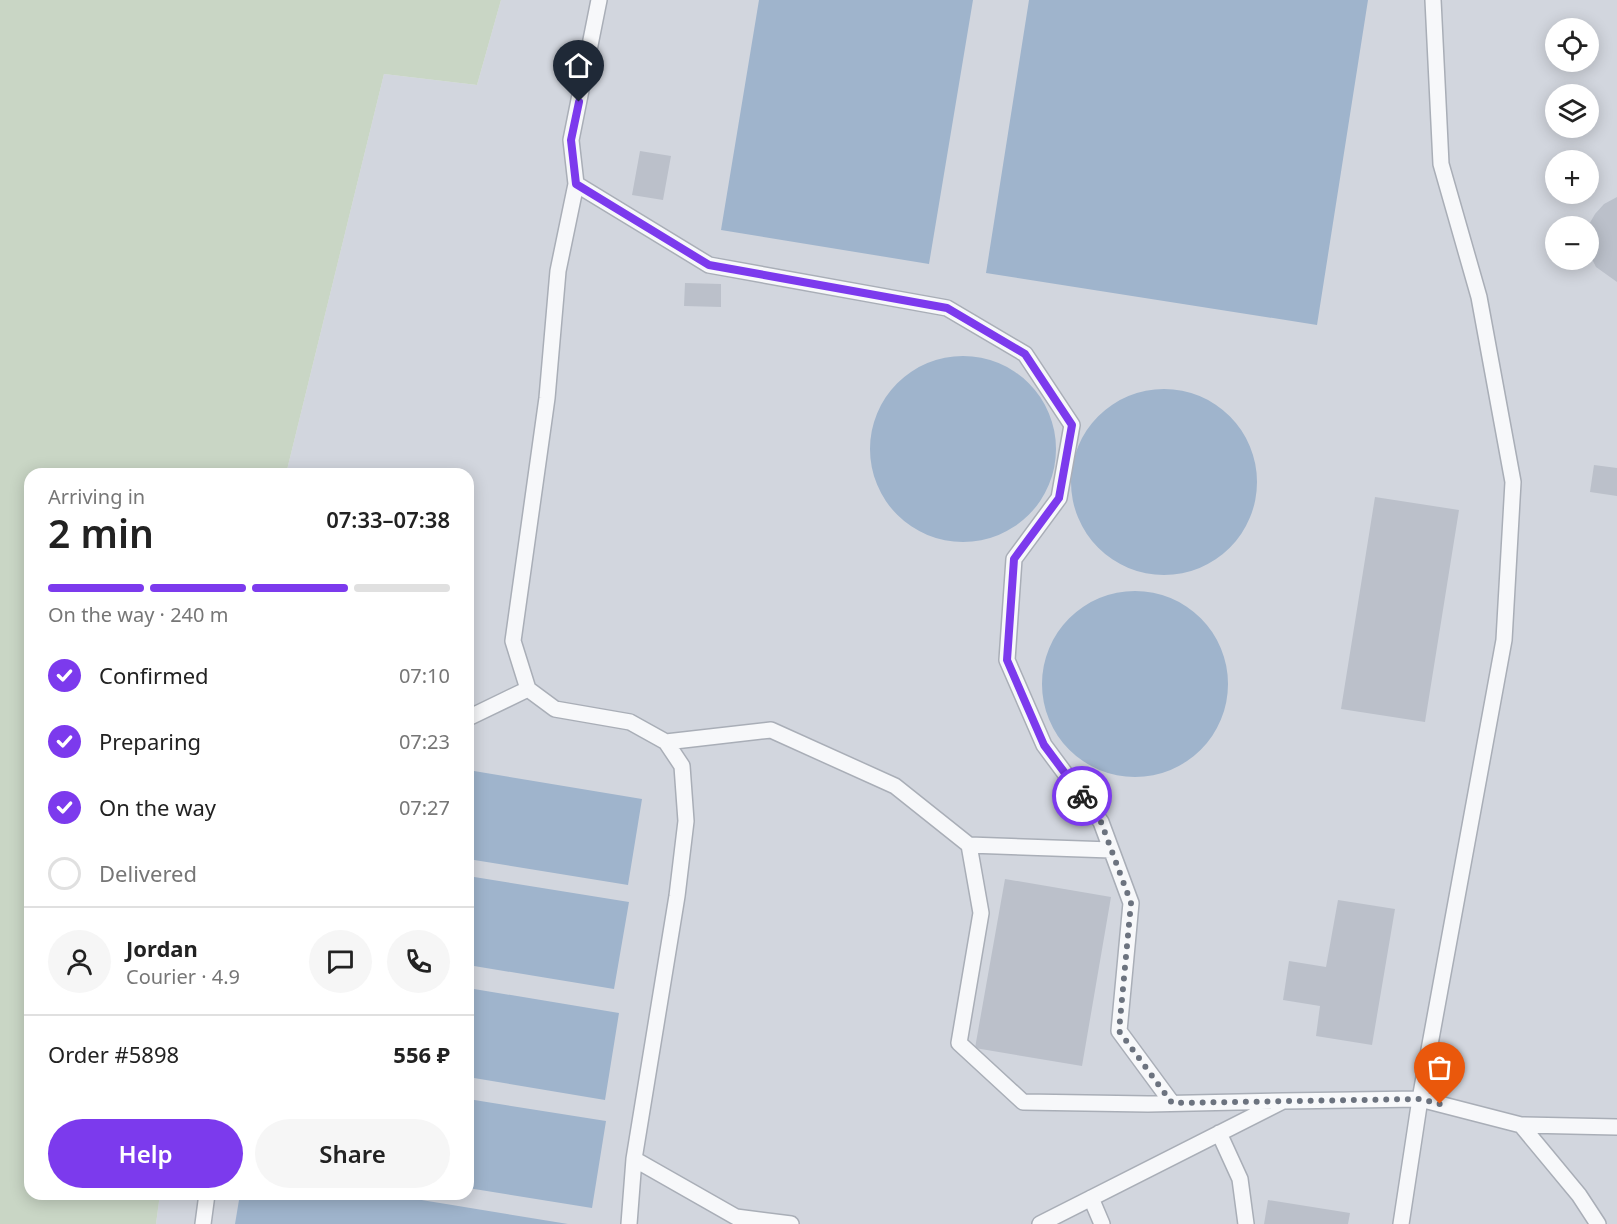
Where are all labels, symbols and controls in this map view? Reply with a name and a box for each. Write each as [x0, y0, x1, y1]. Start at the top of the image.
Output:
map controls [1545, 18, 1599, 270]
button: locate [1545, 18, 1599, 72]
pin [553, 40, 604, 102]
icon: home [562, 49, 595, 82]
button: layers [1545, 84, 1599, 138]
button: + [1545, 150, 1599, 204]
button: − [1545, 216, 1599, 270]
text: Arriving in [48, 483, 145, 510]
text: 07:33–07:38 [326, 504, 450, 534]
text: 2 min [48, 506, 154, 559]
text: On the way · 240 m [48, 601, 228, 628]
icon: check [48, 659, 81, 692]
text: Confirmed [99, 660, 209, 690]
text: 07:10 [399, 662, 450, 689]
icon: check [48, 725, 81, 758]
text: Preparing [99, 726, 201, 756]
text: 07:23 [399, 728, 450, 755]
courier [1052, 766, 1112, 826]
icon: bike [1066, 780, 1099, 813]
icon: check [48, 791, 81, 824]
text: On the way [99, 792, 216, 822]
text: 07:27 [399, 794, 450, 821]
text: Delivered [99, 858, 197, 888]
button: person [48, 930, 111, 993]
button: chat [309, 930, 372, 993]
button: phone [387, 930, 450, 993]
text: Jordan [126, 933, 198, 963]
text: Courier · 4.9 [126, 963, 240, 990]
text: Order #5898 [48, 1039, 179, 1069]
text: 556 ₽ [393, 1039, 450, 1069]
pin [1414, 1042, 1465, 1104]
icon: bag [1423, 1051, 1456, 1084]
button: Help [48, 1119, 243, 1188]
button: Share [255, 1119, 450, 1188]

